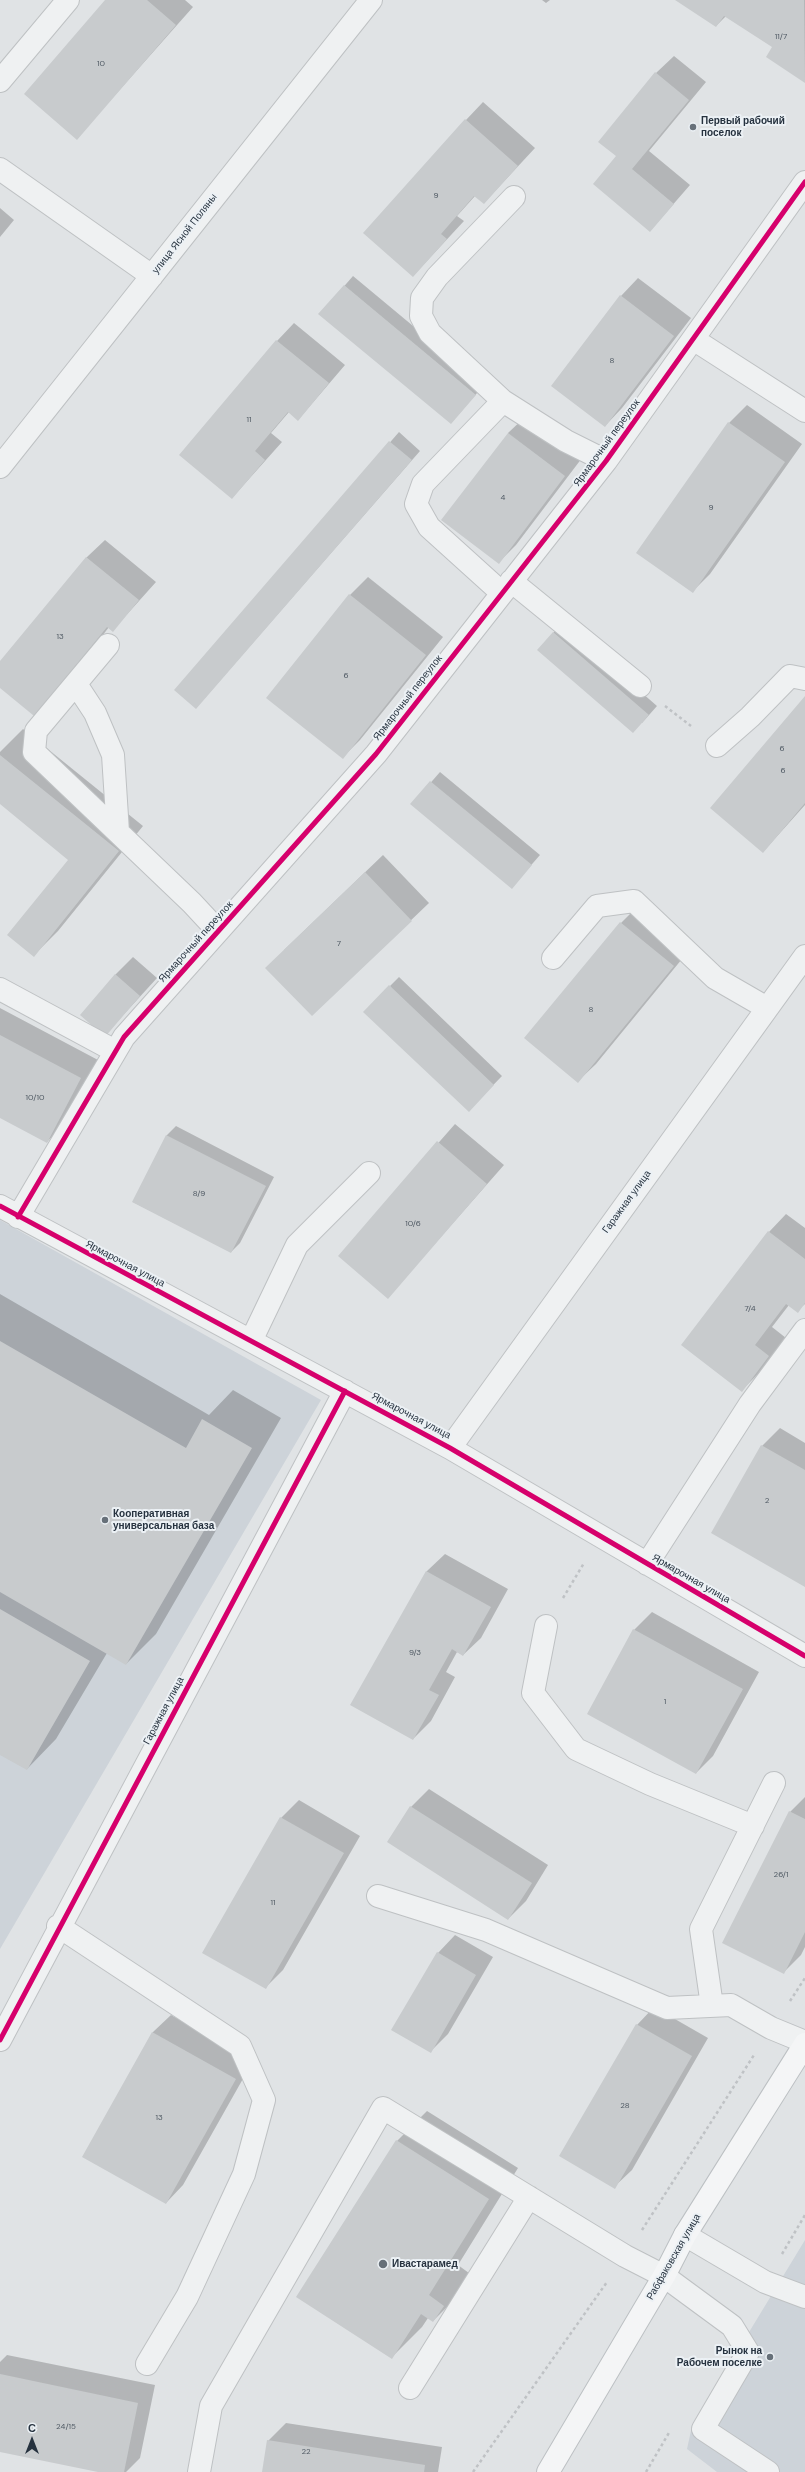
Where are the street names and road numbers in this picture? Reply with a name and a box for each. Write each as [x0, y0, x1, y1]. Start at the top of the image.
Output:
street label: улица Ясной Поляны [150, 192, 220, 276]
street label: Ярмарочный переулок [571, 397, 643, 489]
street label: Ярмарочный переулок [371, 653, 445, 743]
street label: Ярмарочный переулок [156, 899, 236, 985]
street label: Гаражная улица [600, 1168, 654, 1236]
street label: Ярмарочная улица [83, 1238, 167, 1290]
street label: Ярмарочная улица [369, 1390, 453, 1442]
street label: Ярмарочная улица [650, 1552, 732, 1606]
street label: Гаражная улица [141, 1675, 187, 1747]
street label: Рабфаковская улица [644, 2212, 704, 2302]

